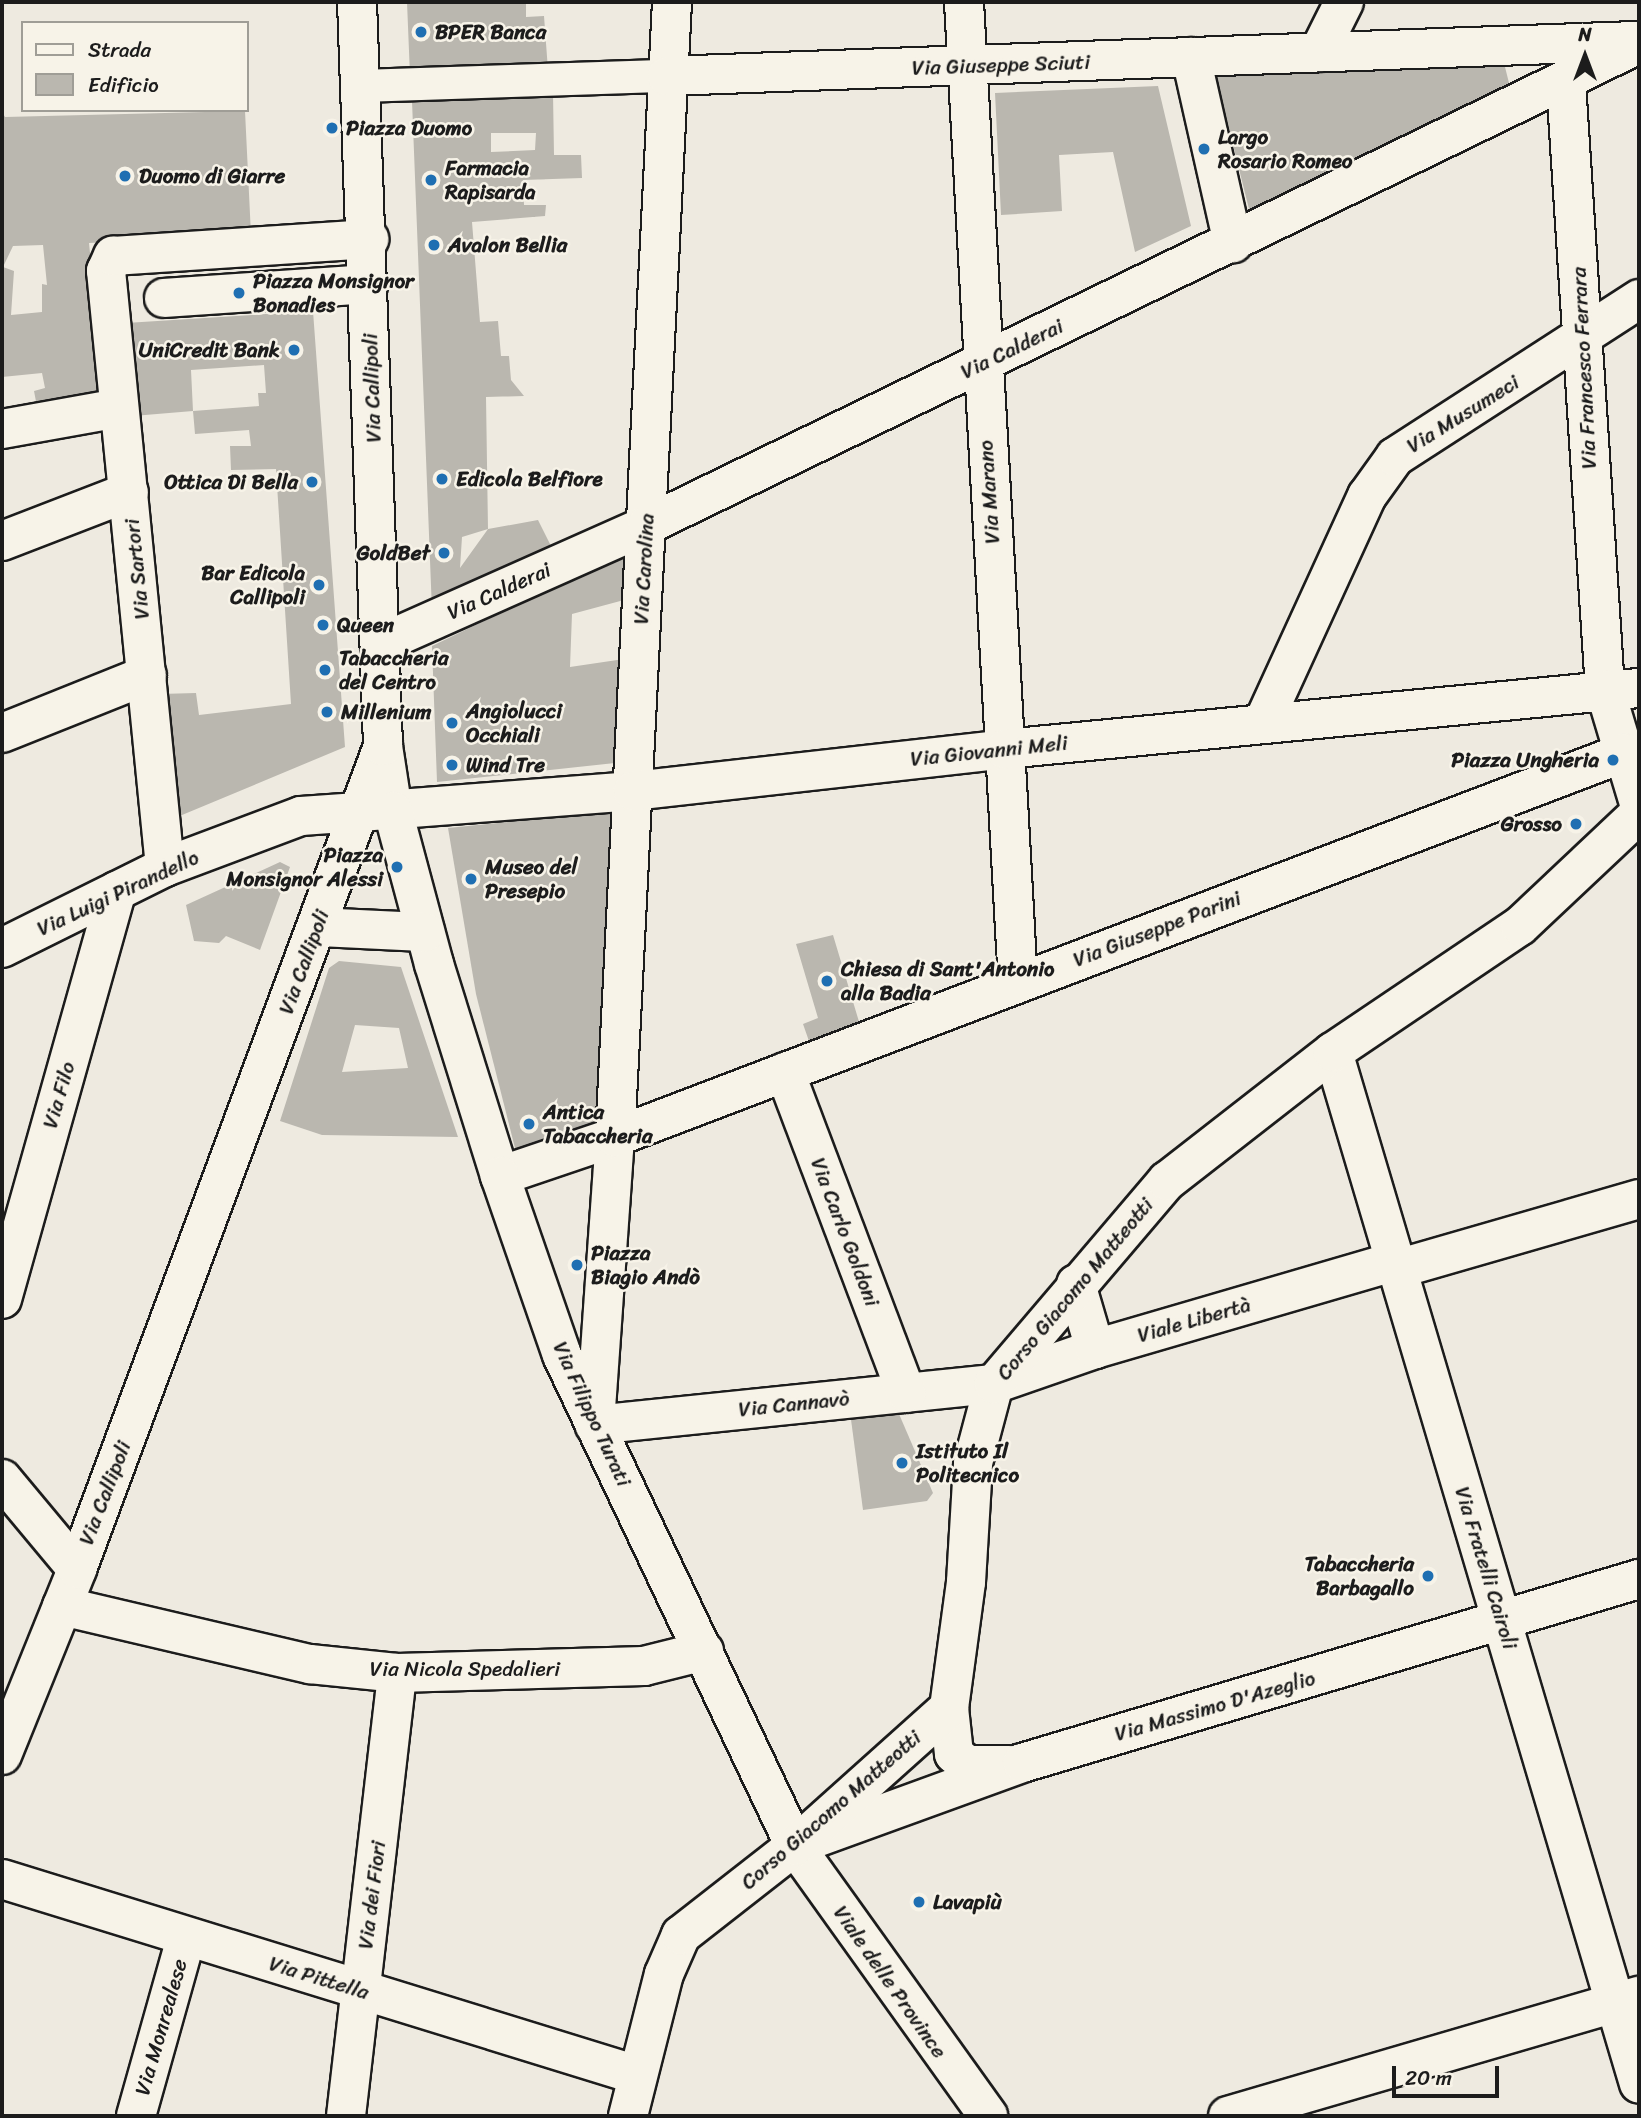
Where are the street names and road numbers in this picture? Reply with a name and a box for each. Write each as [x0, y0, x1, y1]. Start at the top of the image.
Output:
street label: Via Giuseppe Sciuti [911, 49, 1091, 81]
street label: Via Francesco Ferrara [1566, 266, 1602, 470]
street label: Via Calderai [957, 313, 1067, 385]
street label: Via Callipoli [358, 333, 386, 443]
street label: Via Musumeci [1403, 370, 1523, 458]
street label: Via Marano [973, 440, 1005, 544]
street label: Via Carolina [629, 513, 659, 625]
street label: Via Sartori [119, 518, 155, 620]
street label: Via Calderai [443, 557, 555, 625]
street label: Via Giovanni Meli [909, 730, 1069, 772]
street label: Via Luigi Pirandello [33, 844, 203, 942]
street label: Via Giuseppe Parini [1070, 885, 1244, 973]
street label: Via Callipoli [274, 907, 334, 1017]
street label: Via Filo [37, 1059, 81, 1131]
street label: Via Carlo Goldoni [805, 1154, 885, 1310]
street label: Corso Giacomo Matteotti [991, 1193, 1159, 1385]
street label: Viale Libertà [1135, 1292, 1253, 1348]
street label: Via Filippo Turati [548, 1338, 636, 1490]
street label: Via Cannavò [737, 1386, 851, 1422]
street label: Via Callipoli [74, 1438, 136, 1548]
street label: Via Fratelli Cairoli [1449, 1484, 1523, 1652]
street label: Via Nicola Spedalieri [369, 1656, 561, 1682]
street label: Via Massimo D'Azeglio [1112, 1665, 1318, 1747]
street label: Corso Giacomo Matteotti [736, 1725, 926, 1895]
street label: Via dei Fiori [353, 1839, 391, 1951]
street label: Viale delle Province [828, 1901, 952, 2063]
street label: Via Pittella [266, 1951, 372, 2005]
street label: Via Monrealese [130, 1956, 192, 2098]

